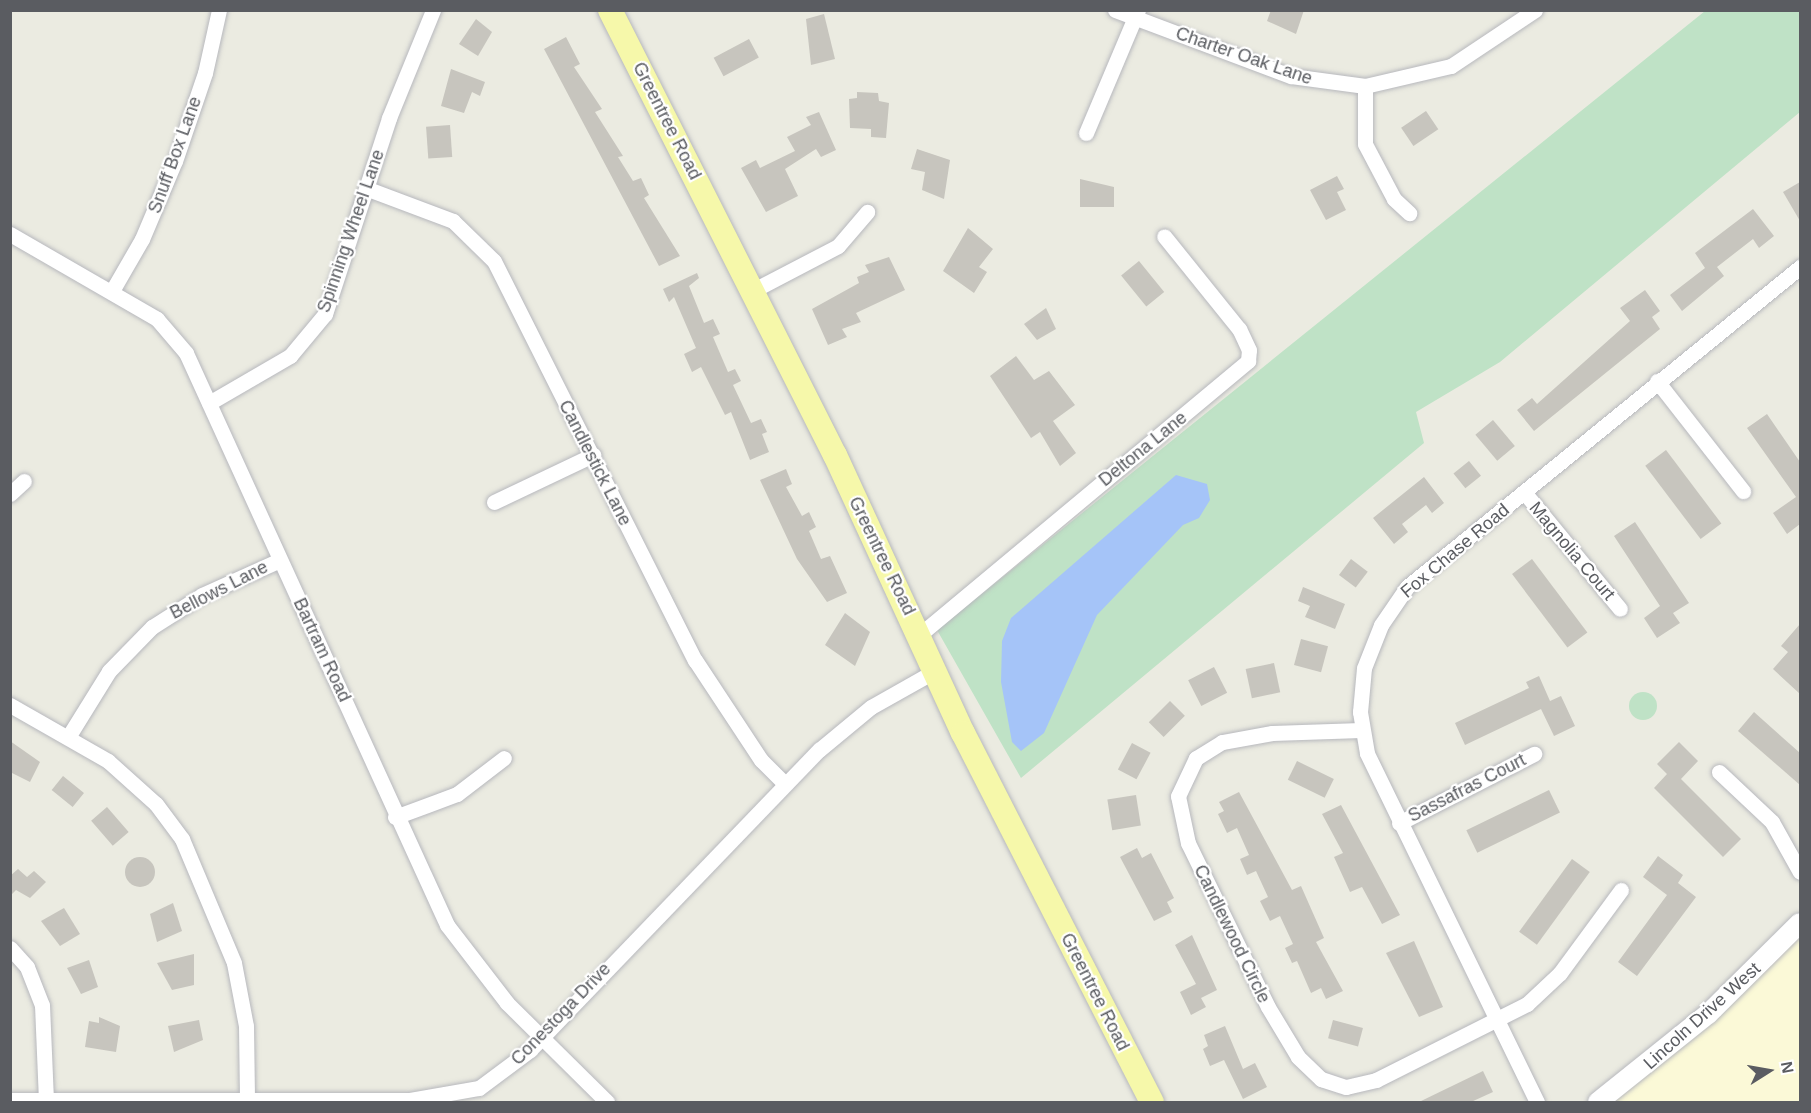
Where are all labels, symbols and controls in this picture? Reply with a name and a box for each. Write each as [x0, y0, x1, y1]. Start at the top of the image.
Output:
street label: Charter Oak Lane [1173, 22, 1315, 90]
street label: Greentree Road [628, 59, 706, 183]
street label: Snuff Box Lane [144, 94, 206, 216]
street label: Spinning Wheel Lane [313, 147, 389, 315]
street label: Candlestick Lane [554, 397, 636, 529]
street label: Deltona Lane [1095, 407, 1191, 491]
street label: Greentree Road [844, 493, 920, 619]
street label: Magnolia Court [1524, 497, 1620, 605]
street label: Fox Chase Road [1396, 499, 1514, 603]
street label: Bellows Lane [166, 556, 272, 624]
street label: Bartram Road [289, 595, 355, 705]
street label: Sassafras Court [1405, 749, 1529, 827]
street label: Candlewood Circle [1189, 861, 1275, 1007]
street label: Greentree Road [1056, 930, 1134, 1054]
street label: Conestoga Drive [507, 958, 615, 1070]
street label: Lincoln Drive West [1639, 958, 1765, 1074]
north arrow [1739, 1041, 1799, 1101]
text: N [1778, 1060, 1797, 1075]

